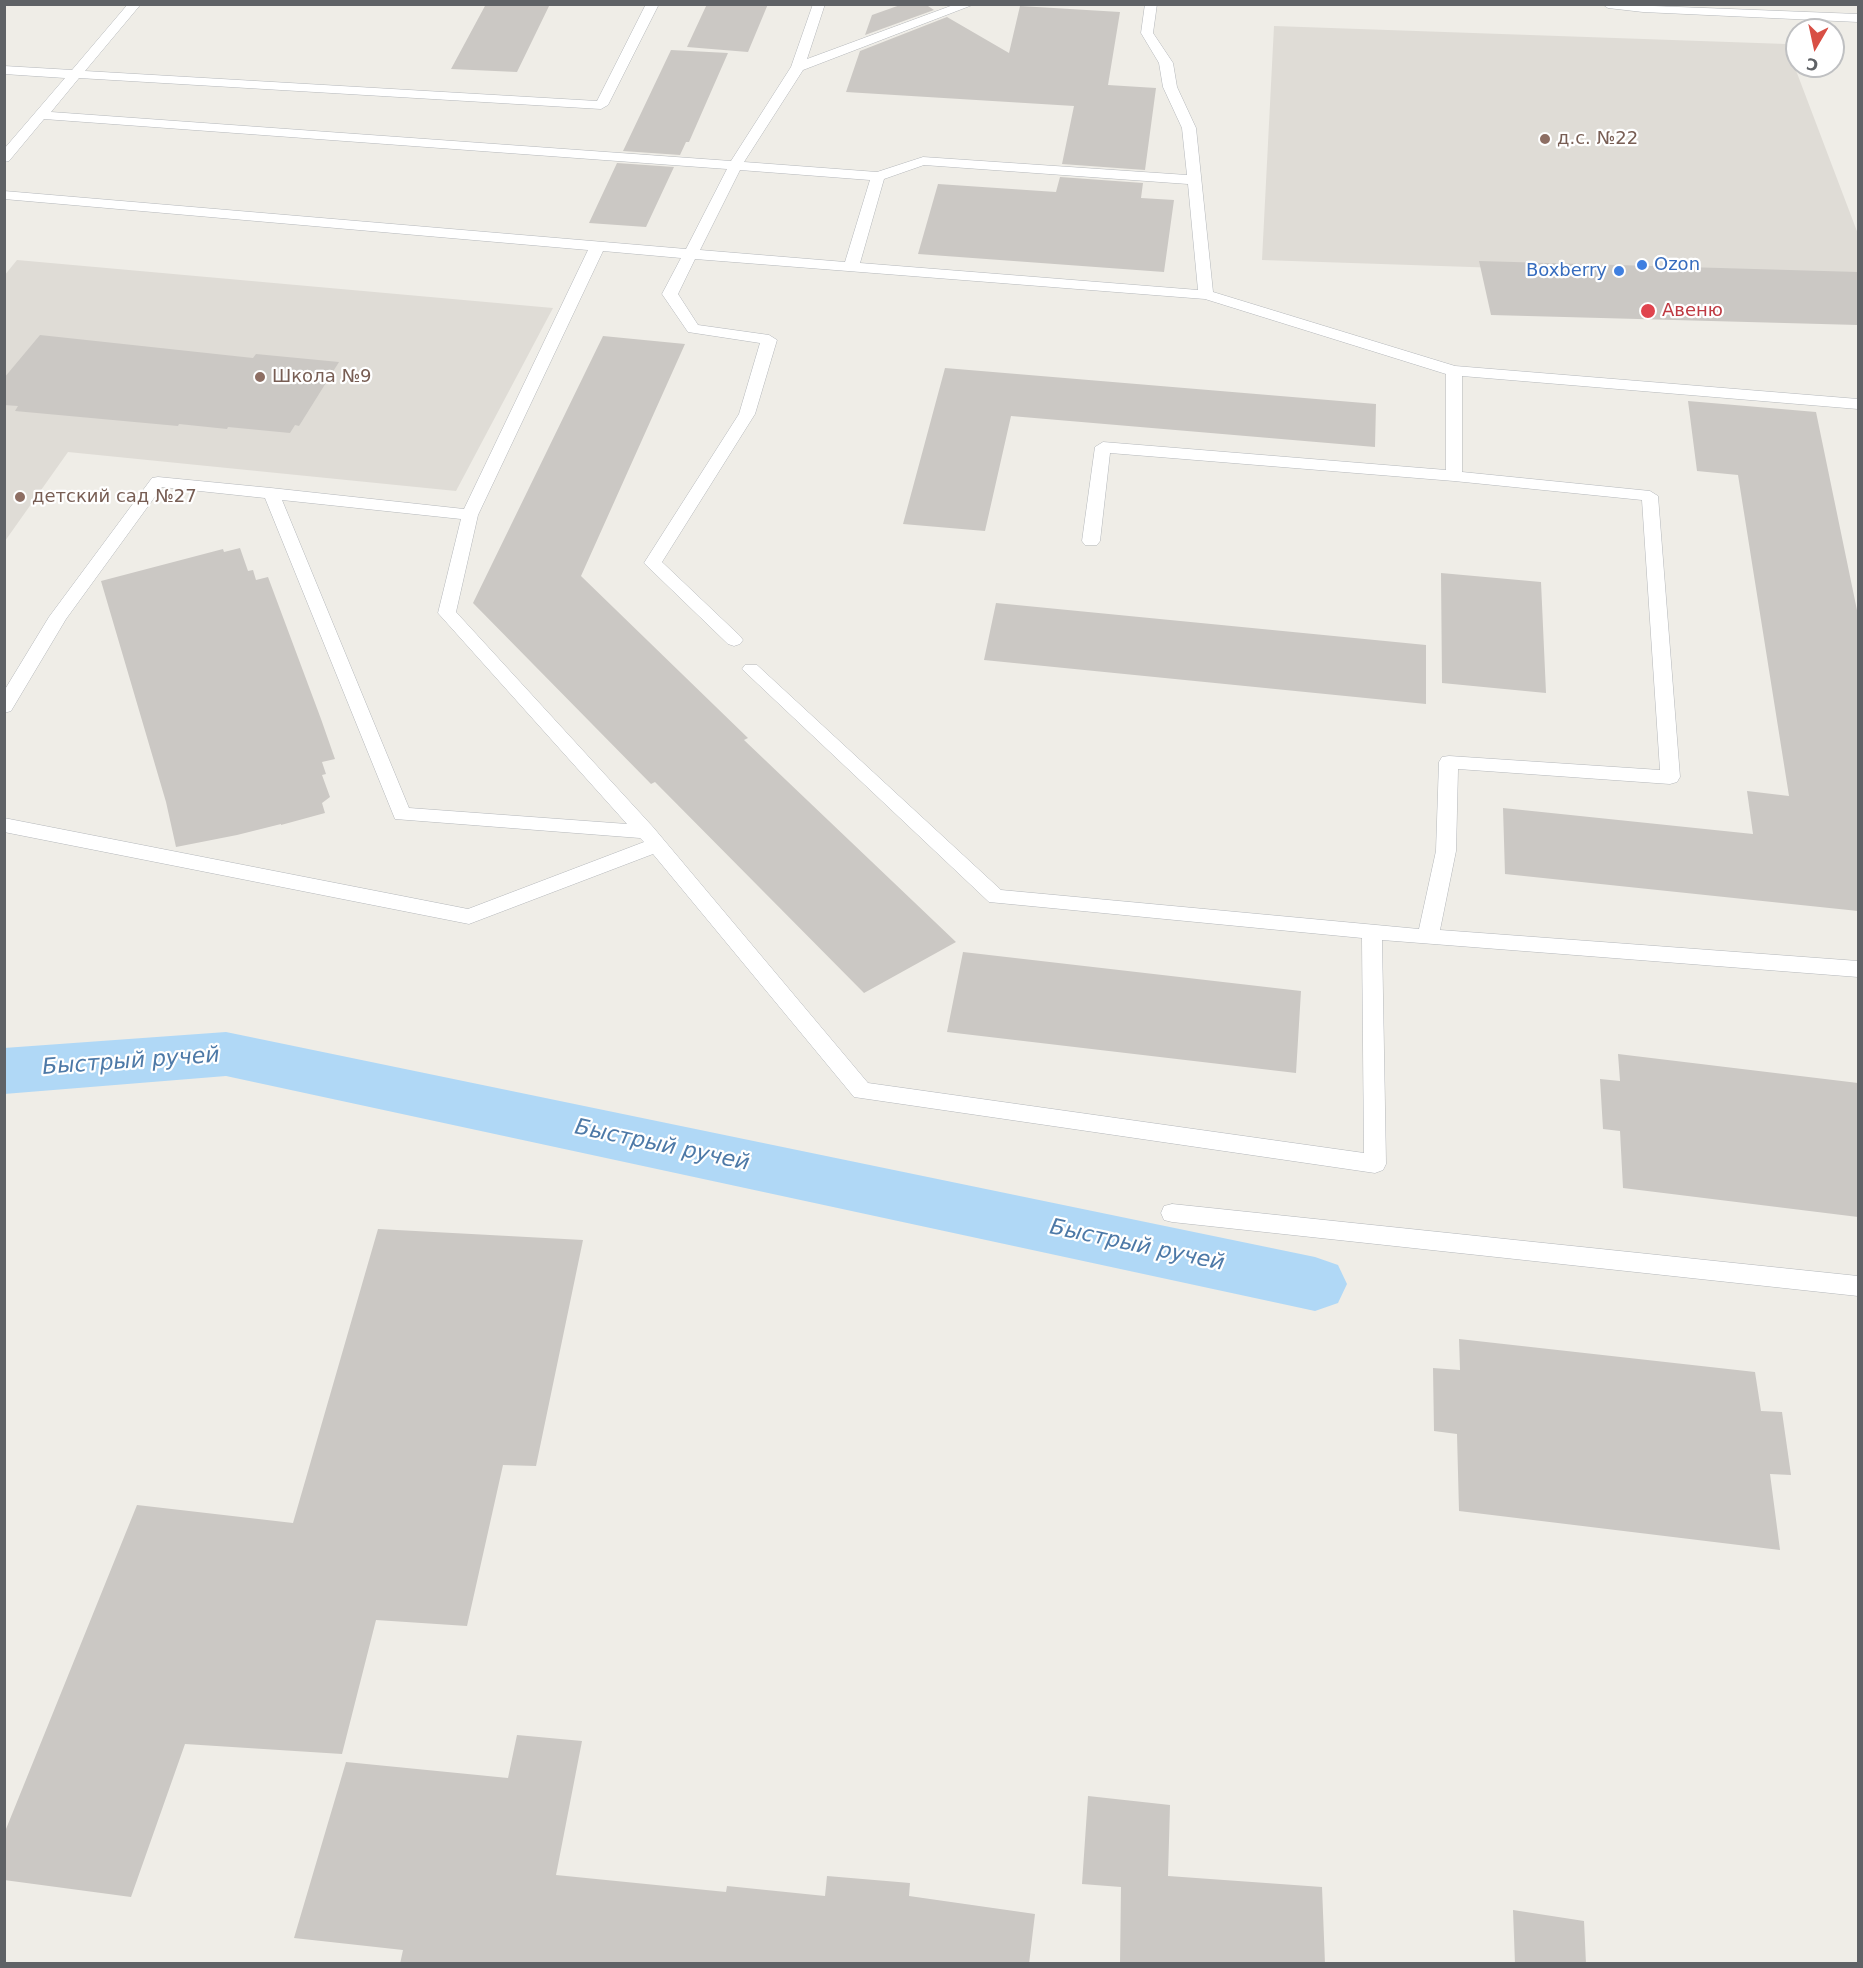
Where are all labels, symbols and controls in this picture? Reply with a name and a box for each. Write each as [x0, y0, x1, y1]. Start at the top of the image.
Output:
north arrow [1785, 18, 1845, 78]
text: С [1805, 54, 1820, 75]
place label: д.с. №22 [1557, 128, 1638, 150]
marker: д.с. №22 [1538, 132, 1552, 146]
place label: Ozon [1654, 254, 1700, 276]
marker: Ozon [1635, 258, 1649, 272]
place label: Boxberry [1526, 260, 1607, 282]
marker: Boxberry [1612, 264, 1626, 278]
place label: Авеню [1662, 300, 1723, 322]
marker: Авеню [1639, 302, 1657, 320]
place label: Школа №9 [272, 366, 372, 388]
marker: Школа №9 [253, 370, 267, 384]
place label: детский сад №27 [32, 486, 197, 508]
marker: детский сад №27 [13, 490, 27, 504]
water label: Быстрый ручей [41, 1043, 221, 1081]
water label: Быстрый ручей [572, 1115, 752, 1177]
water label: Быстрый ручей [1047, 1215, 1227, 1277]

